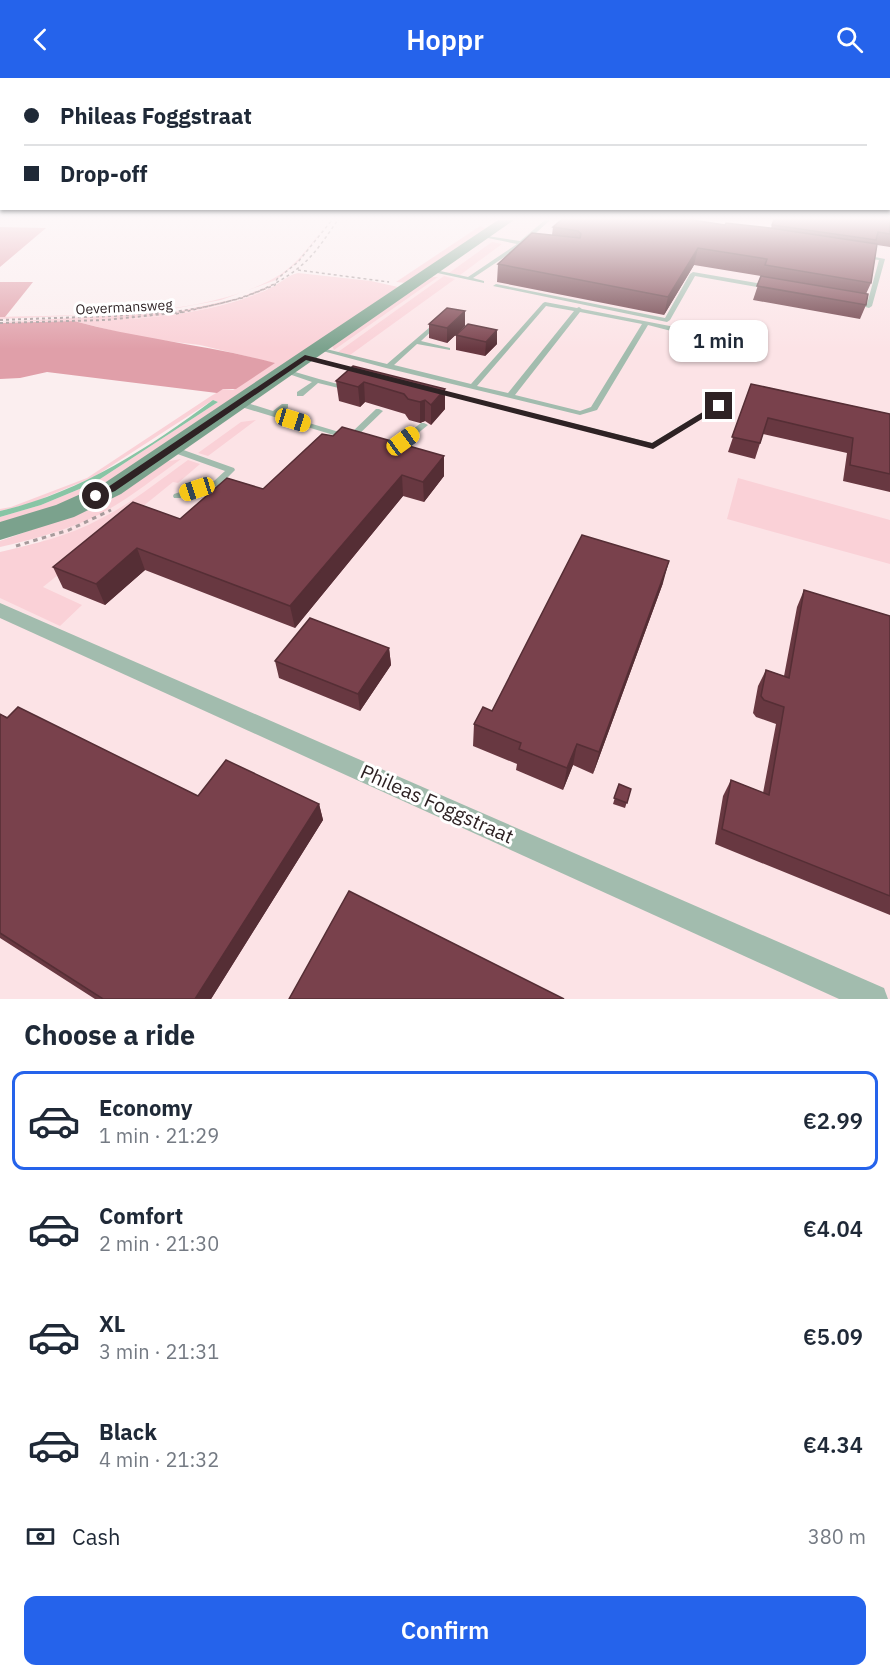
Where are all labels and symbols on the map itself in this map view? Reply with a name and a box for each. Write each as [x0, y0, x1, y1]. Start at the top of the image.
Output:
street label: Oevermansweg [75, 295, 174, 319]
callout: 1 min [670, 319, 768, 361]
route end [705, 392, 732, 419]
car [273, 406, 313, 434]
car [383, 423, 423, 459]
car [177, 475, 217, 503]
route start [82, 482, 109, 509]
street label: Phileas Foggstraat [356, 758, 518, 850]

